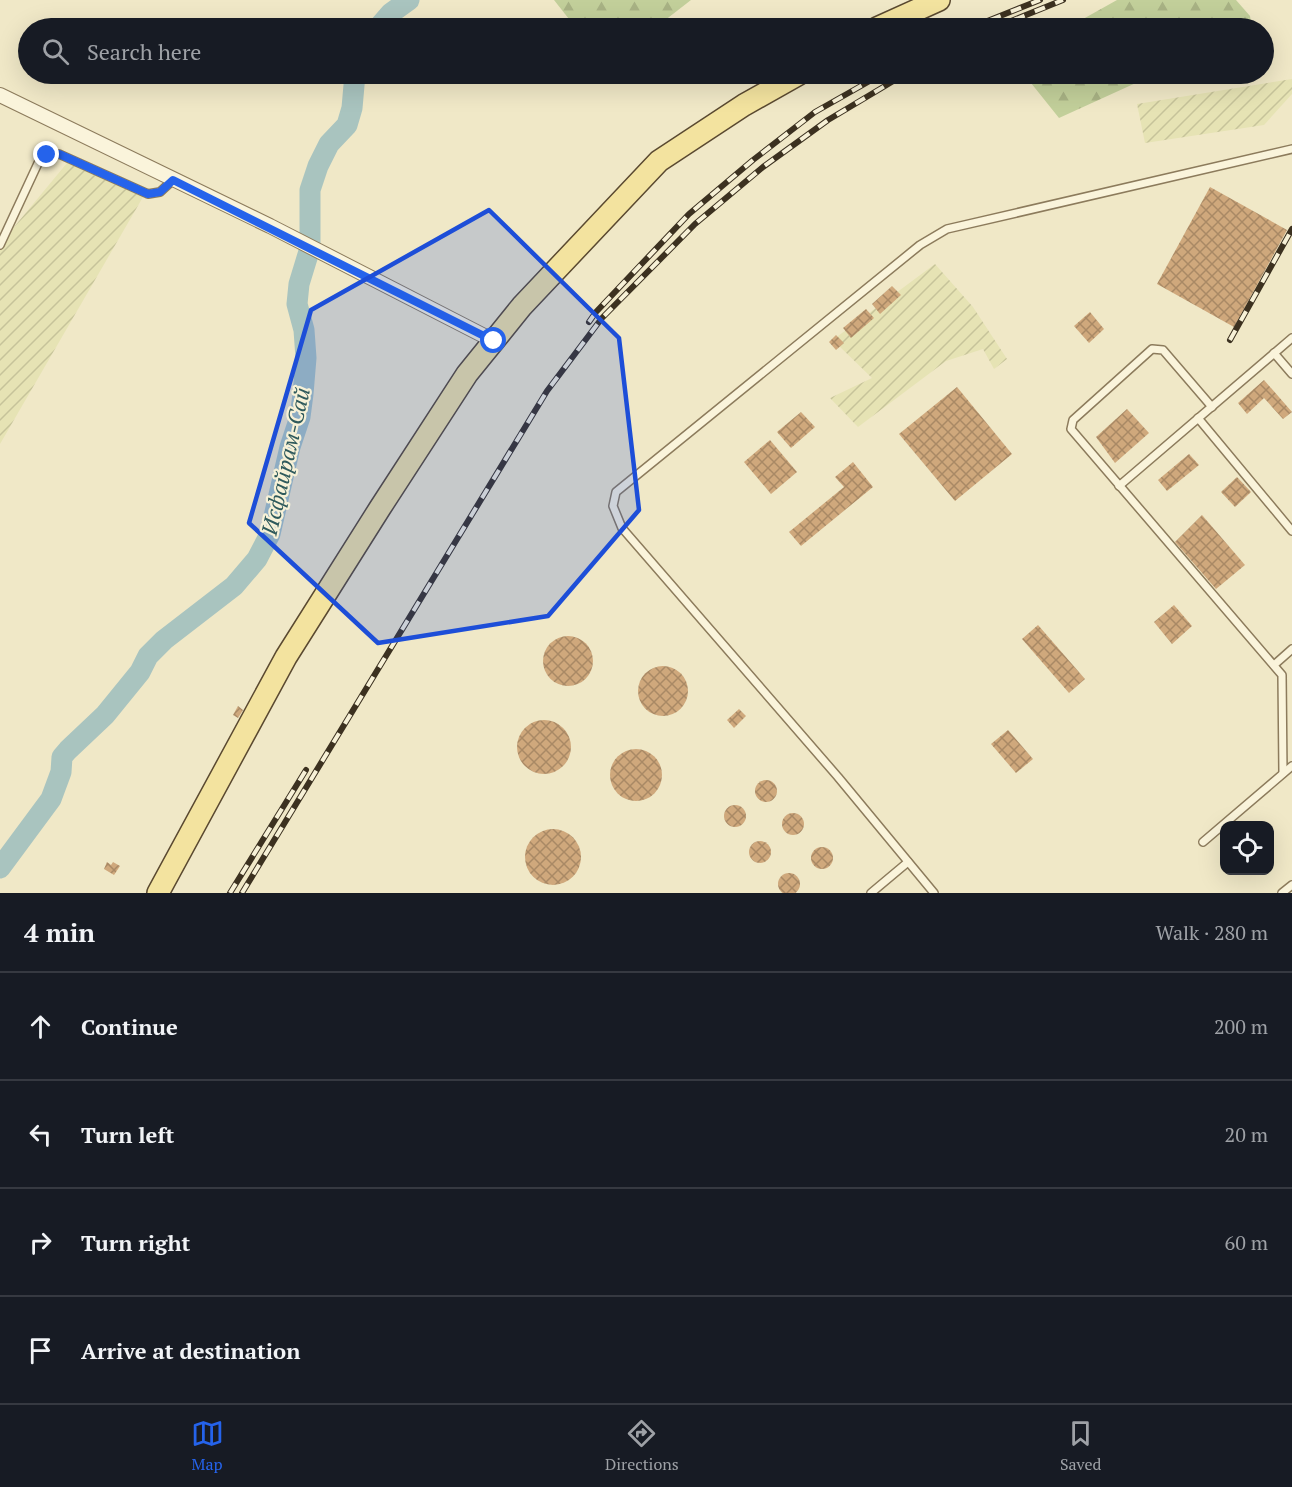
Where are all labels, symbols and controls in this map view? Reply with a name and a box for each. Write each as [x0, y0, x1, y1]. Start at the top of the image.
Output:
search box [18, 18, 1274, 84]
icon: search [39, 35, 72, 68]
text: Search here [87, 37, 201, 66]
route end [33, 141, 59, 167]
route start [480, 327, 506, 353]
water label: Исфайрам-Сай [254, 384, 316, 539]
map controls [1220, 821, 1274, 875]
button: locate [1220, 821, 1274, 875]
text: 4 min [24, 915, 95, 949]
text: Walk · 280 m [1156, 919, 1268, 946]
icon: ahead [24, 1010, 57, 1043]
text: Continue [81, 1012, 178, 1041]
text: 200 m [1214, 1013, 1268, 1040]
icon: left [24, 1118, 57, 1151]
text: Turn left [81, 1120, 174, 1149]
text: 20 m [1225, 1121, 1268, 1148]
icon: right [24, 1226, 57, 1259]
text: Turn right [81, 1228, 190, 1257]
text: 60 m [1225, 1229, 1268, 1256]
icon: arrive [24, 1334, 57, 1367]
text: Arrive at destination [81, 1336, 300, 1365]
tab: Map [191, 1417, 224, 1475]
tab: Directions [605, 1417, 679, 1475]
tab: Saved [1060, 1417, 1101, 1475]

